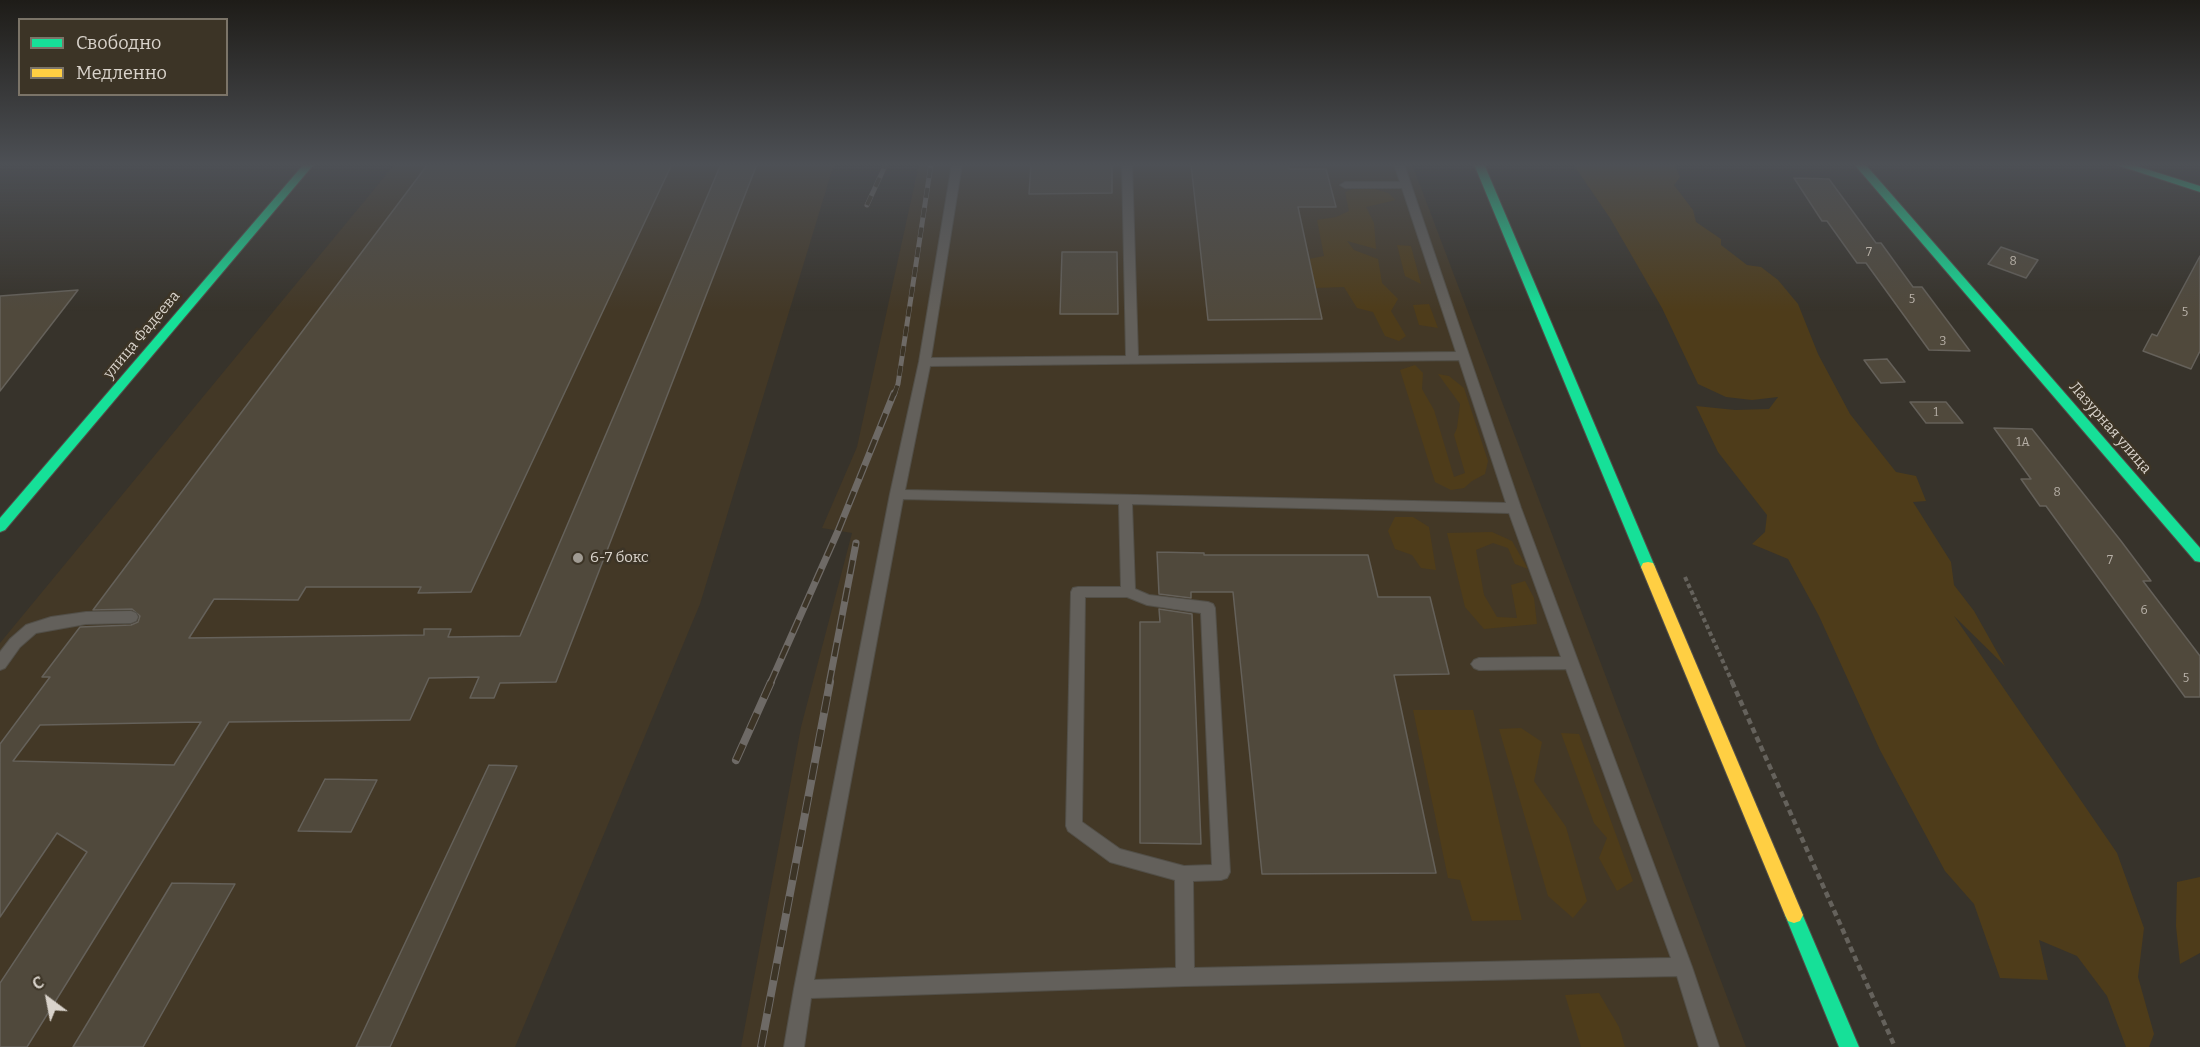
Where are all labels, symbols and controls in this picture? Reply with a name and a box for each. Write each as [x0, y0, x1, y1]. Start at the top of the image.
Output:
legend [18, 18, 228, 96]
text: Свободно [76, 32, 161, 54]
text: Медленно [76, 62, 167, 84]
house number: 7 [1866, 246, 1872, 260]
house number: 8 [2009, 255, 2017, 269]
street label: улица Фадеева [100, 287, 184, 383]
house number: 5 [1909, 293, 1915, 307]
house number: 5 [2182, 306, 2188, 320]
house number: 3 [1940, 335, 1946, 349]
street label: Лазурная улица [2065, 378, 2155, 478]
house number: 1 [1934, 406, 1938, 420]
house number: 1А [2016, 436, 2030, 450]
house number: 8 [2053, 486, 2061, 500]
place label: 6-7 бокс [590, 549, 649, 567]
marker: 6-7 бокс [571, 551, 585, 565]
house number: 7 [2107, 554, 2113, 568]
house number: 6 [2140, 604, 2148, 618]
house number: 5 [2183, 672, 2189, 686]
north arrow [18, 969, 78, 1029]
text: С [29, 973, 48, 994]

